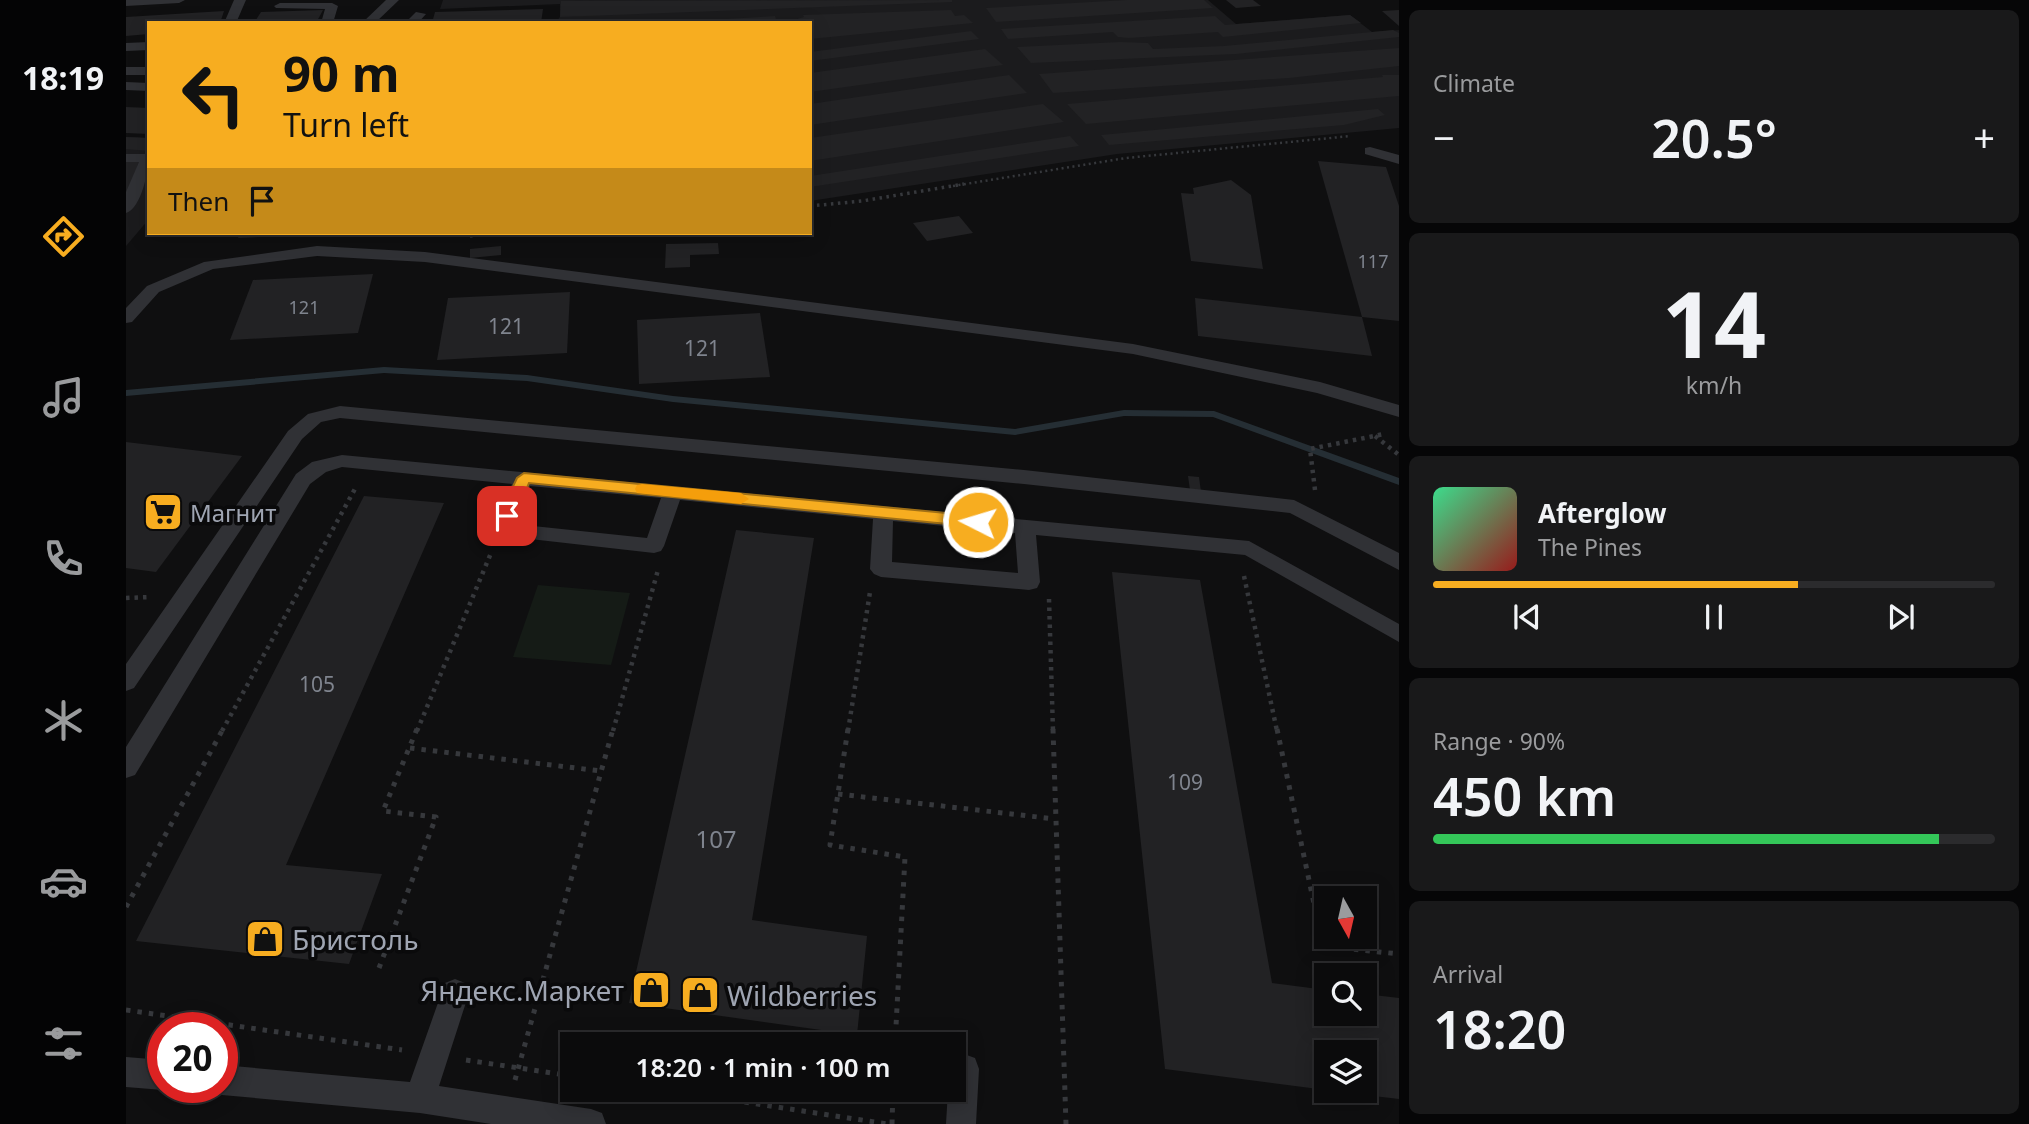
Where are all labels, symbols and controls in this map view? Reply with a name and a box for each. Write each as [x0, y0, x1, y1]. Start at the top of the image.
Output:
text: 90 m [283, 40, 400, 106]
icon: left [168, 49, 259, 140]
text: 18:19 [22, 56, 104, 99]
text: Climate [1433, 67, 1515, 99]
text: 20.5° [1651, 102, 1777, 173]
text: Turn left [283, 103, 409, 146]
text: − [1433, 111, 1455, 163]
text: + [1973, 111, 1995, 163]
icon: arrive [243, 182, 281, 220]
text: Then [168, 183, 229, 219]
icon: directions [39, 212, 88, 261]
house number: 117 [1358, 249, 1388, 273]
text: 14 [1662, 261, 1766, 385]
house number: 121 [289, 295, 319, 319]
house number: 121 [488, 312, 524, 340]
house number: 121 [684, 334, 720, 362]
text: km/h [1686, 369, 1742, 401]
icon: music [39, 373, 88, 422]
position arrow [941, 485, 1015, 559]
pin [477, 486, 537, 546]
supermarket icon: Магнит [142, 491, 184, 533]
text: Afterglow [1538, 495, 1666, 531]
place label: Магнит [190, 496, 276, 529]
icon: arrive [488, 497, 526, 535]
text: The Pines [1538, 531, 1642, 563]
icon: phone [39, 534, 88, 583]
icon: previous [1508, 598, 1546, 636]
icon: pause [1695, 598, 1733, 636]
icon: next [1882, 598, 1920, 636]
house number: 105 [299, 670, 335, 698]
icon: climate [39, 696, 88, 745]
text: Range · 90% [1433, 725, 1565, 757]
text: 450 km [1433, 760, 1616, 831]
house number: 109 [1167, 768, 1203, 796]
house number: 107 [695, 822, 737, 855]
icon: car [39, 857, 88, 906]
north arrow [1314, 886, 1377, 948]
map controls [1314, 886, 1377, 1103]
shop icon: Бристоль [244, 918, 286, 960]
place label: Бристоль [292, 920, 418, 958]
text: Arrival [1433, 958, 1503, 990]
button: search [1314, 963, 1377, 1026]
shop icon: Яндекс.Маркет [630, 969, 672, 1011]
place label: Яндекс.Маркет [420, 971, 624, 1009]
shop icon: Wildberries [679, 974, 721, 1016]
place label: Wildberries [727, 976, 877, 1014]
text: 18:20 [1433, 993, 1566, 1064]
speed limit sign: 20 [147, 1012, 238, 1103]
icon: filters [39, 1019, 88, 1068]
button: layers [1314, 1040, 1377, 1103]
text: 18:20 · 1 min · 100 m [636, 1049, 890, 1085]

